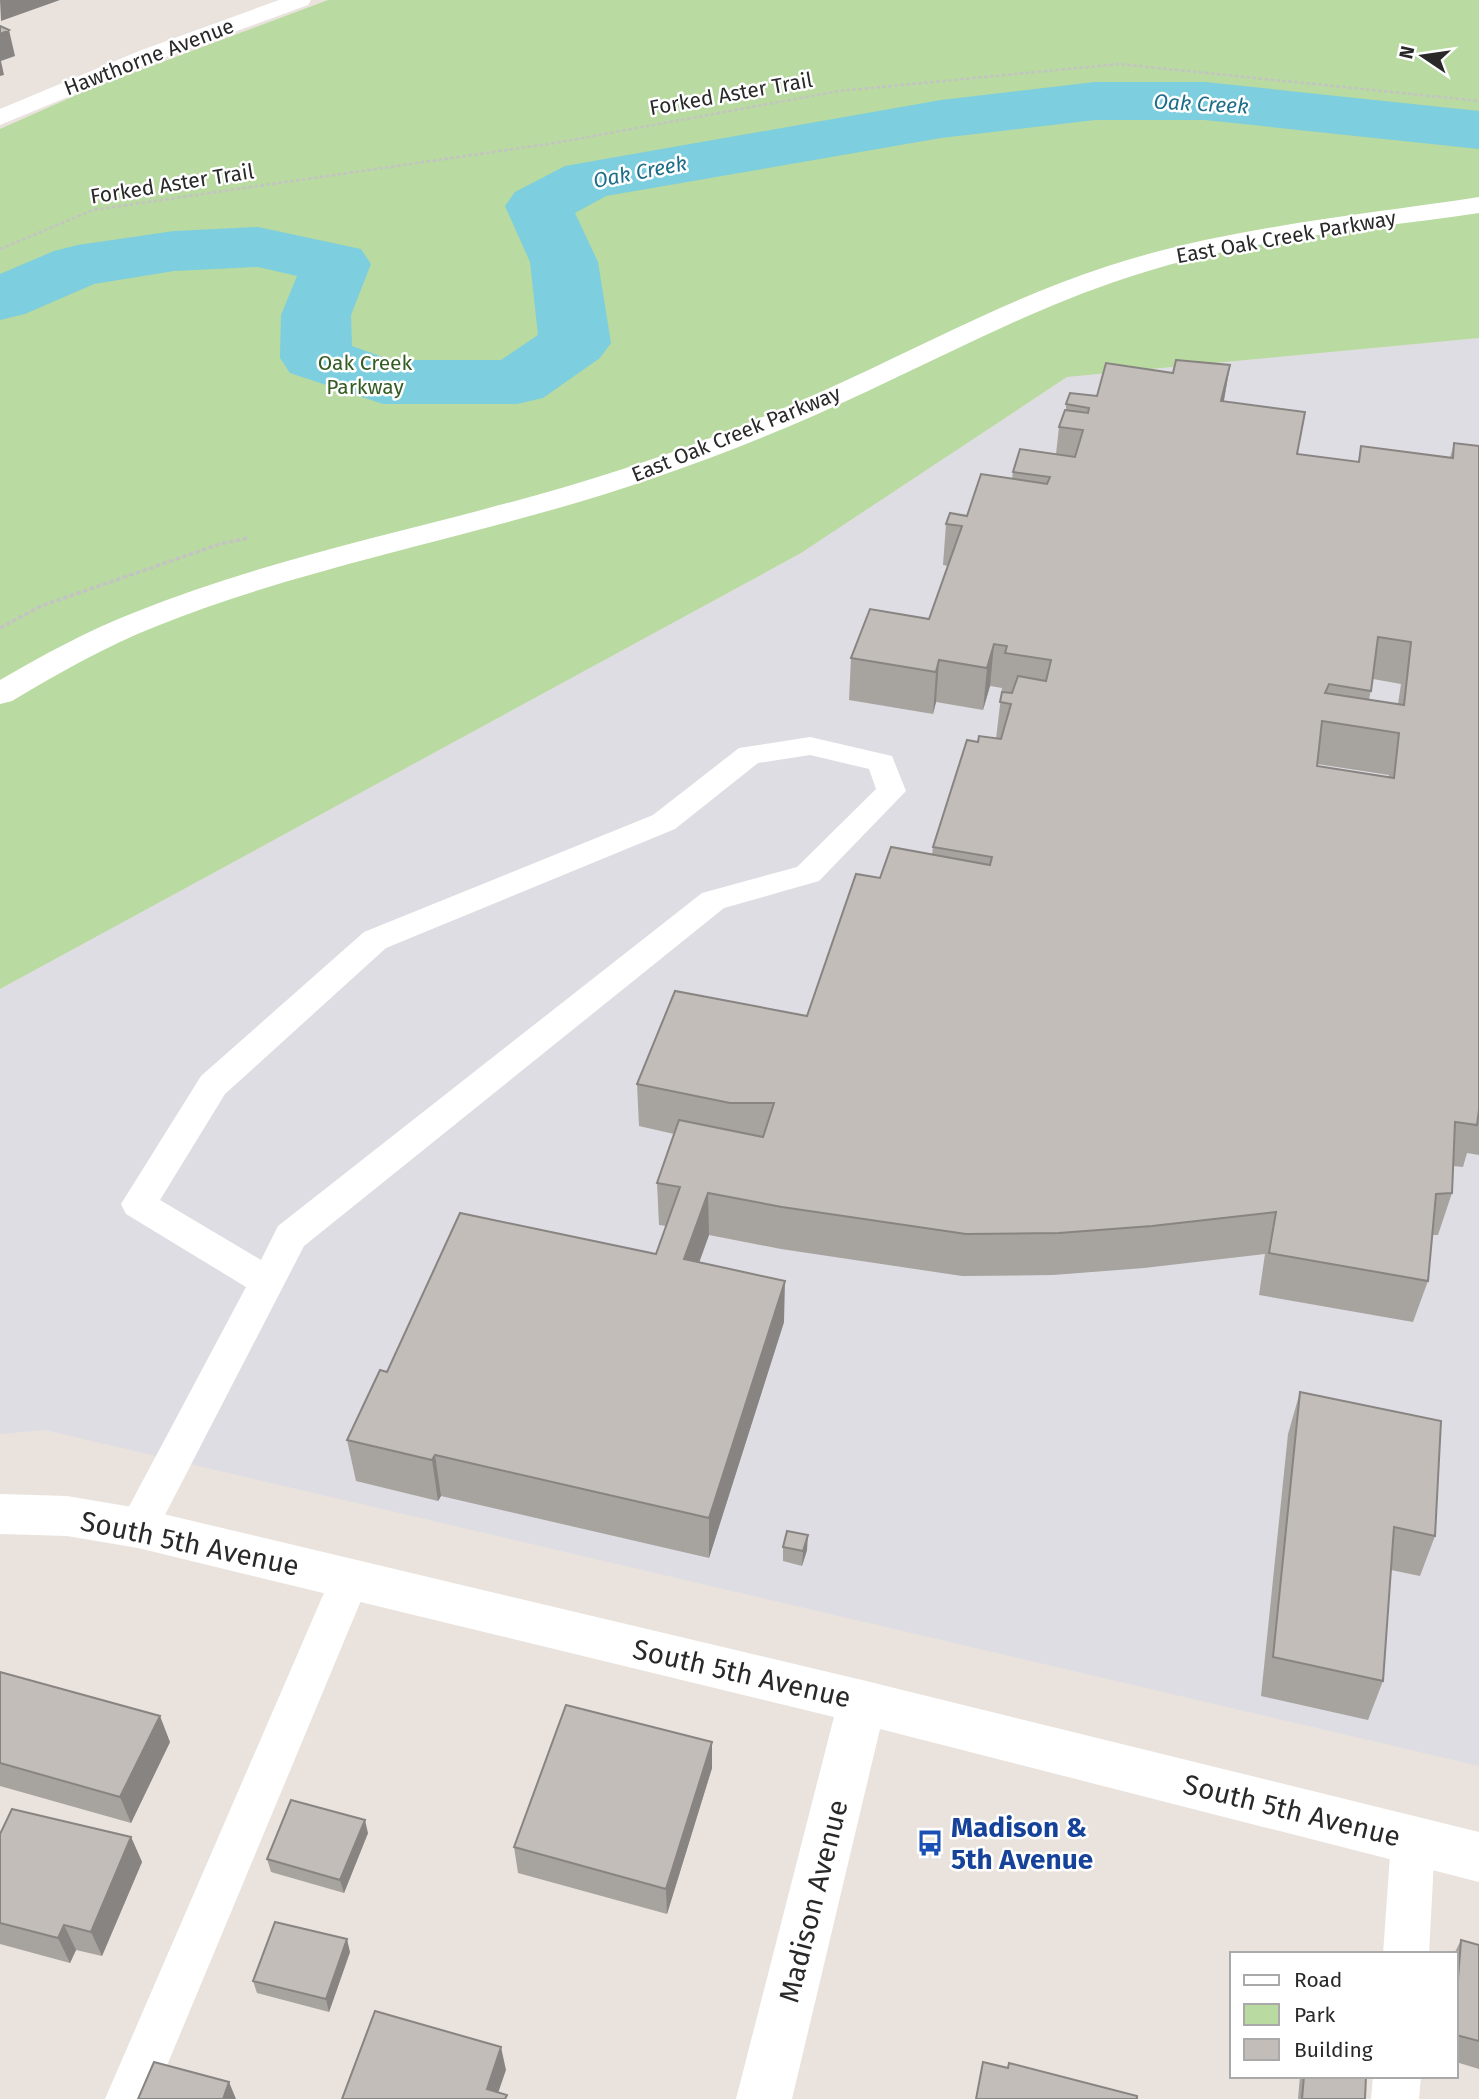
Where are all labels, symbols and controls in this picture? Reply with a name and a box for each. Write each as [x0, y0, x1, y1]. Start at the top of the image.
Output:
street label: Hawthorne Avenue [60, 13, 238, 101]
north arrow [1388, 21, 1458, 91]
text: N [1394, 44, 1420, 61]
street label: Forked Aster Trail [647, 67, 815, 121]
water label: Oak Creek [1153, 89, 1249, 119]
water label: Oak Creek [591, 150, 689, 194]
street label: Forked Aster Trail [88, 158, 256, 210]
street label: East Oak Creek Parkway [1174, 205, 1399, 269]
park label: Oak Creek Parkway [318, 350, 413, 400]
street label: East Oak Creek Parkway [628, 380, 845, 488]
street label: South 5th Avenue [78, 1504, 302, 1583]
street label: South 5th Avenue [630, 1632, 854, 1715]
street label: South 5th Avenue [1180, 1768, 1404, 1853]
street label: Madison Avenue [772, 1796, 855, 2006]
place label: Madison & 5th Avenue [951, 1811, 1093, 1876]
bus stop icon: Madison & 5th Avenue [915, 1828, 945, 1858]
legend [1230, 1952, 1458, 2078]
text: Road [1294, 1967, 1342, 1993]
text: Park [1294, 2002, 1336, 2028]
text: Building [1294, 2037, 1373, 2063]

